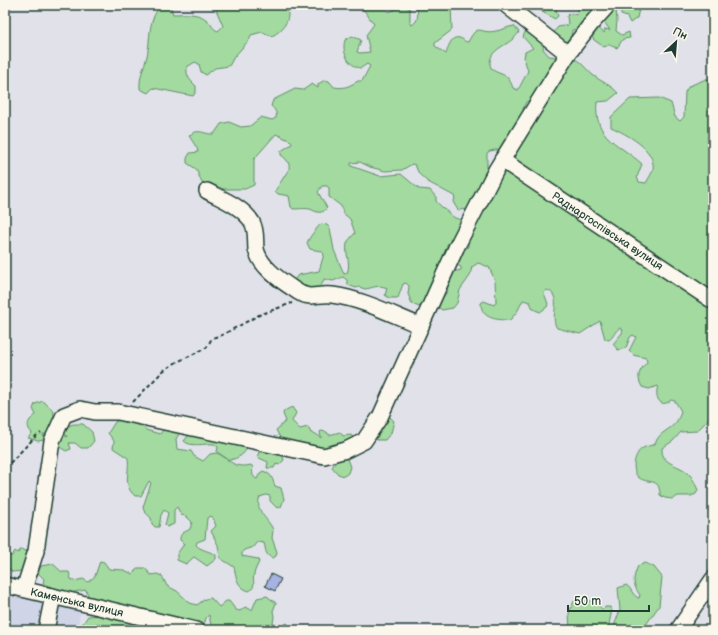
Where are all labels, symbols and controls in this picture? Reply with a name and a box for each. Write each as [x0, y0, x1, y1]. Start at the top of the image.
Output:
north arrow [656, 22, 696, 62]
text: Пн [671, 24, 690, 43]
street label: Раднаргоспівська вулиця [549, 189, 665, 273]
street label: Каменська вулиця [29, 585, 125, 620]
scale bar [568, 587, 649, 613]
text: 50 m [574, 594, 601, 609]

